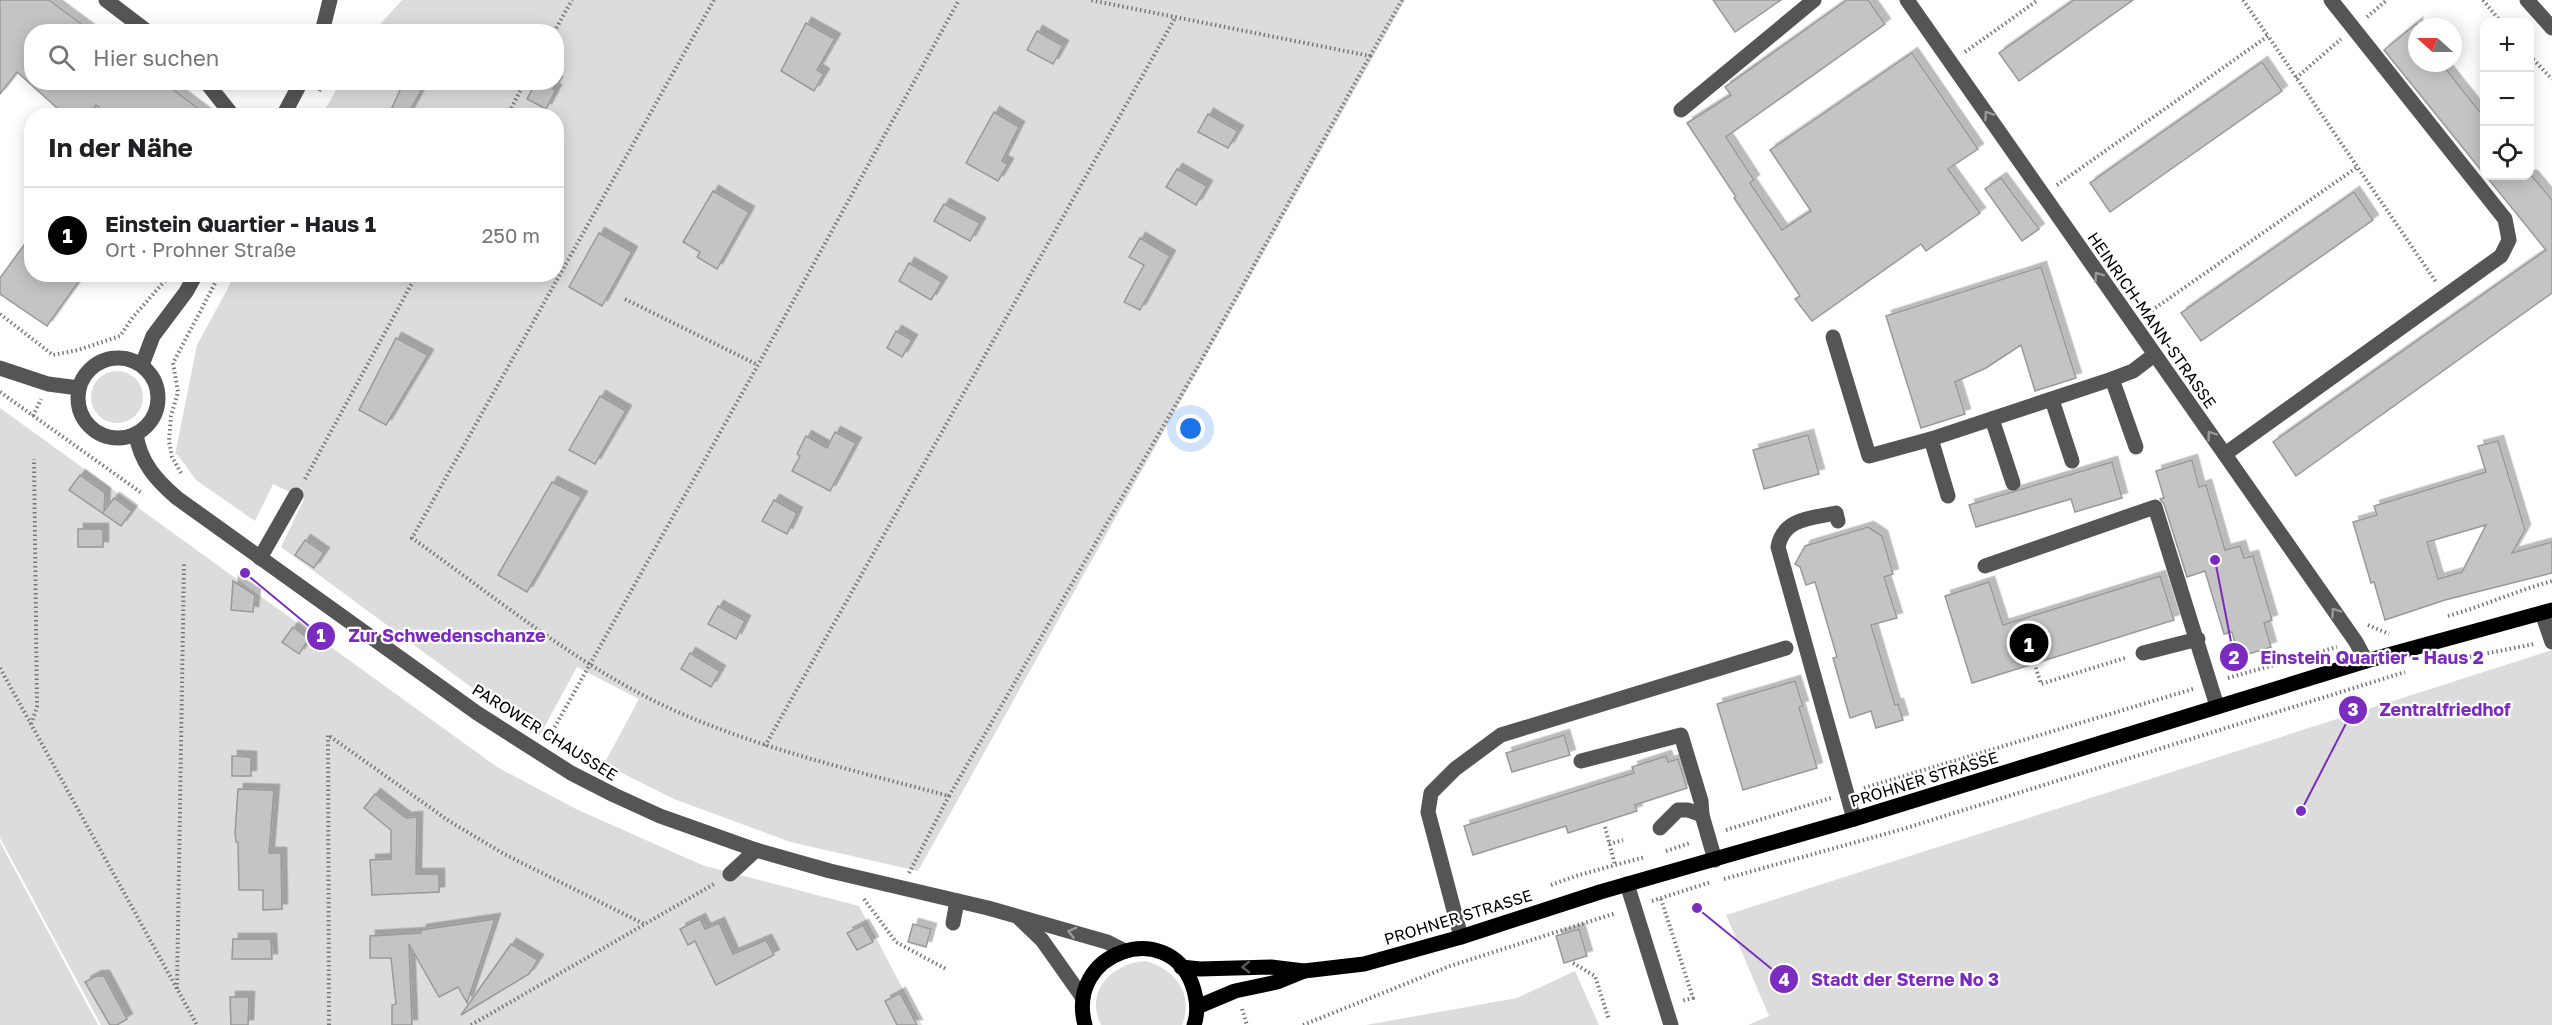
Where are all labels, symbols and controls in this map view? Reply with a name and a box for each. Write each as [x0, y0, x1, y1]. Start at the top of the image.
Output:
north arrow [2408, 18, 2462, 72]
map controls [2480, 18, 2534, 180]
button: + [2480, 18, 2534, 72]
search box [24, 24, 564, 90]
icon: search [45, 41, 78, 74]
text: Hier suchen [93, 44, 219, 71]
button: − [2480, 72, 2534, 126]
one-way arrow [1984, 111, 1995, 122]
button: locate [2480, 126, 2534, 180]
text: In der Nähe [48, 132, 193, 163]
text: Einstein Quartier - Haus 1 [105, 210, 376, 237]
text: 1 [62, 223, 73, 247]
text: 250 m [482, 223, 540, 247]
street label: HEINRICH-MANN-STRASSE [2083, 228, 2221, 412]
text: Ort · Prohner Straße [105, 237, 296, 261]
one-way arrow [2094, 272, 2105, 283]
your location [1176, 414, 1205, 443]
one-way arrow [2208, 430, 2219, 441]
one-way arrow [2331, 608, 2342, 619]
callout: Zur Schwedenschanze [306, 618, 557, 654]
pin: 1 [2010, 620, 2048, 666]
text: 1 [316, 624, 326, 646]
text: Zur Schwedenschanze [348, 624, 546, 646]
callout: Einstein Quartier - Haus 2 [2219, 639, 2496, 675]
text: 2 [2229, 646, 2240, 668]
text: Einstein Quartier - Haus 2 [2260, 646, 2484, 668]
street label: PAROWER CHAUSSEE [469, 679, 621, 785]
callout: Zentralfriedhof [2338, 692, 2523, 728]
text: 3 [2348, 698, 2359, 720]
text: Zentralfriedhof [2379, 698, 2511, 720]
street label: PROHNER STRASSE [1848, 747, 2000, 811]
street label: PROHNER STRASSE [1382, 885, 1534, 949]
one-way arrow [1067, 927, 1077, 940]
one-way arrow [1241, 961, 1250, 973]
callout: Stadt der Sterne No 3 [1769, 961, 2011, 997]
text: 4 [1778, 968, 1790, 990]
text: Stadt der Sterne No 3 [1811, 968, 1999, 990]

